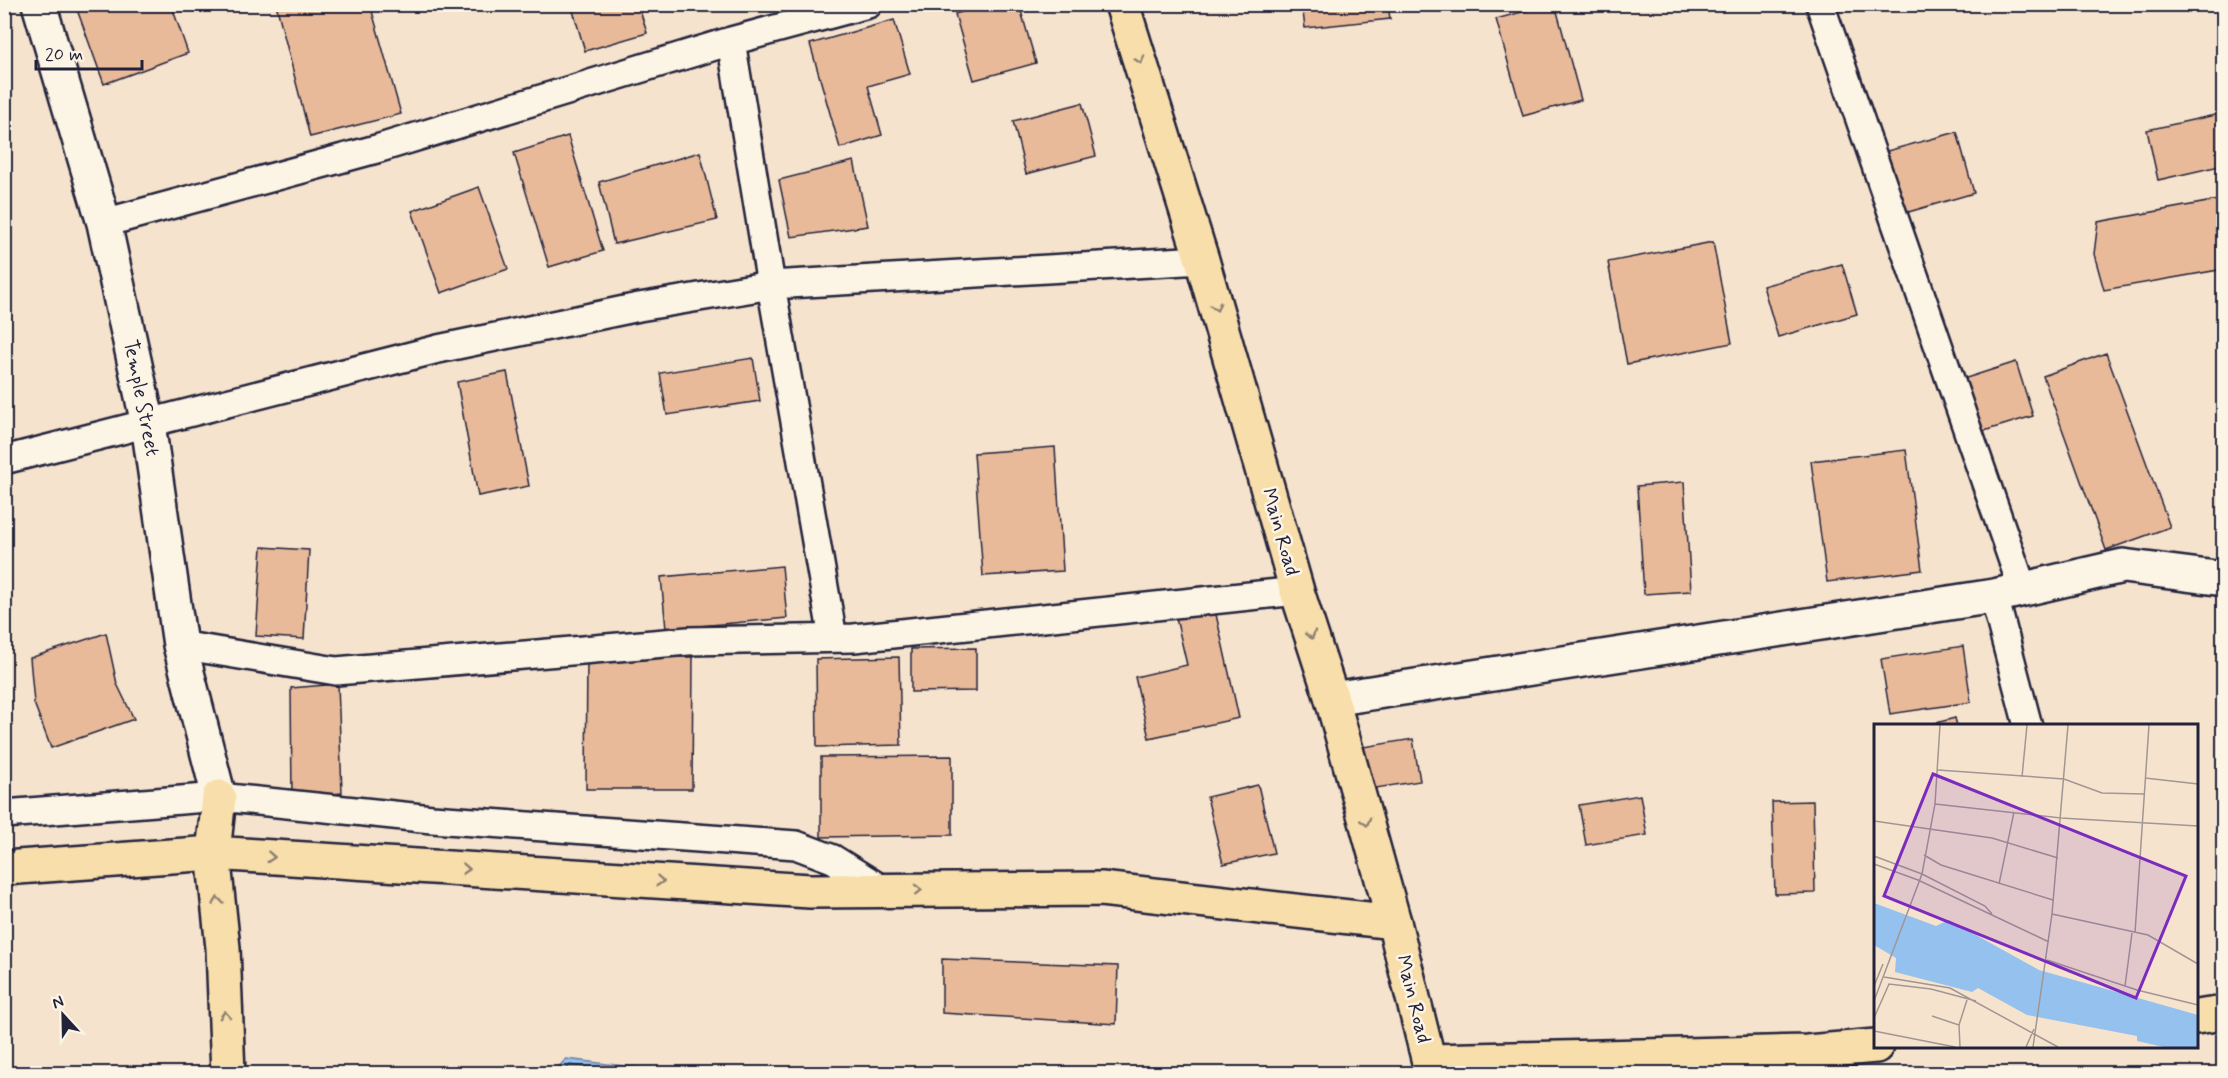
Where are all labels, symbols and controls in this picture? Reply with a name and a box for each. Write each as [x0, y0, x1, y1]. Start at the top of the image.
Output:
scale bar [36, 33, 142, 71]
text: 20 m [45, 43, 83, 67]
one-way arrow [1133, 54, 1145, 65]
one-way arrow [1209, 301, 1221, 312]
street label: Temple Street [116, 337, 166, 459]
street label: Main Road [1255, 485, 1305, 579]
one-way arrow [1304, 629, 1316, 640]
inset map [1874, 724, 2198, 1048]
one-way arrow [1359, 817, 1371, 827]
one-way arrow [267, 850, 276, 863]
one-way arrow [461, 862, 470, 875]
one-way arrow [656, 875, 665, 888]
one-way arrow [914, 884, 923, 896]
one-way arrow [212, 896, 225, 905]
street label: Main Road [1389, 952, 1437, 1046]
north arrow [33, 985, 93, 1045]
text: N [49, 991, 67, 1014]
one-way arrow [219, 1011, 232, 1020]

